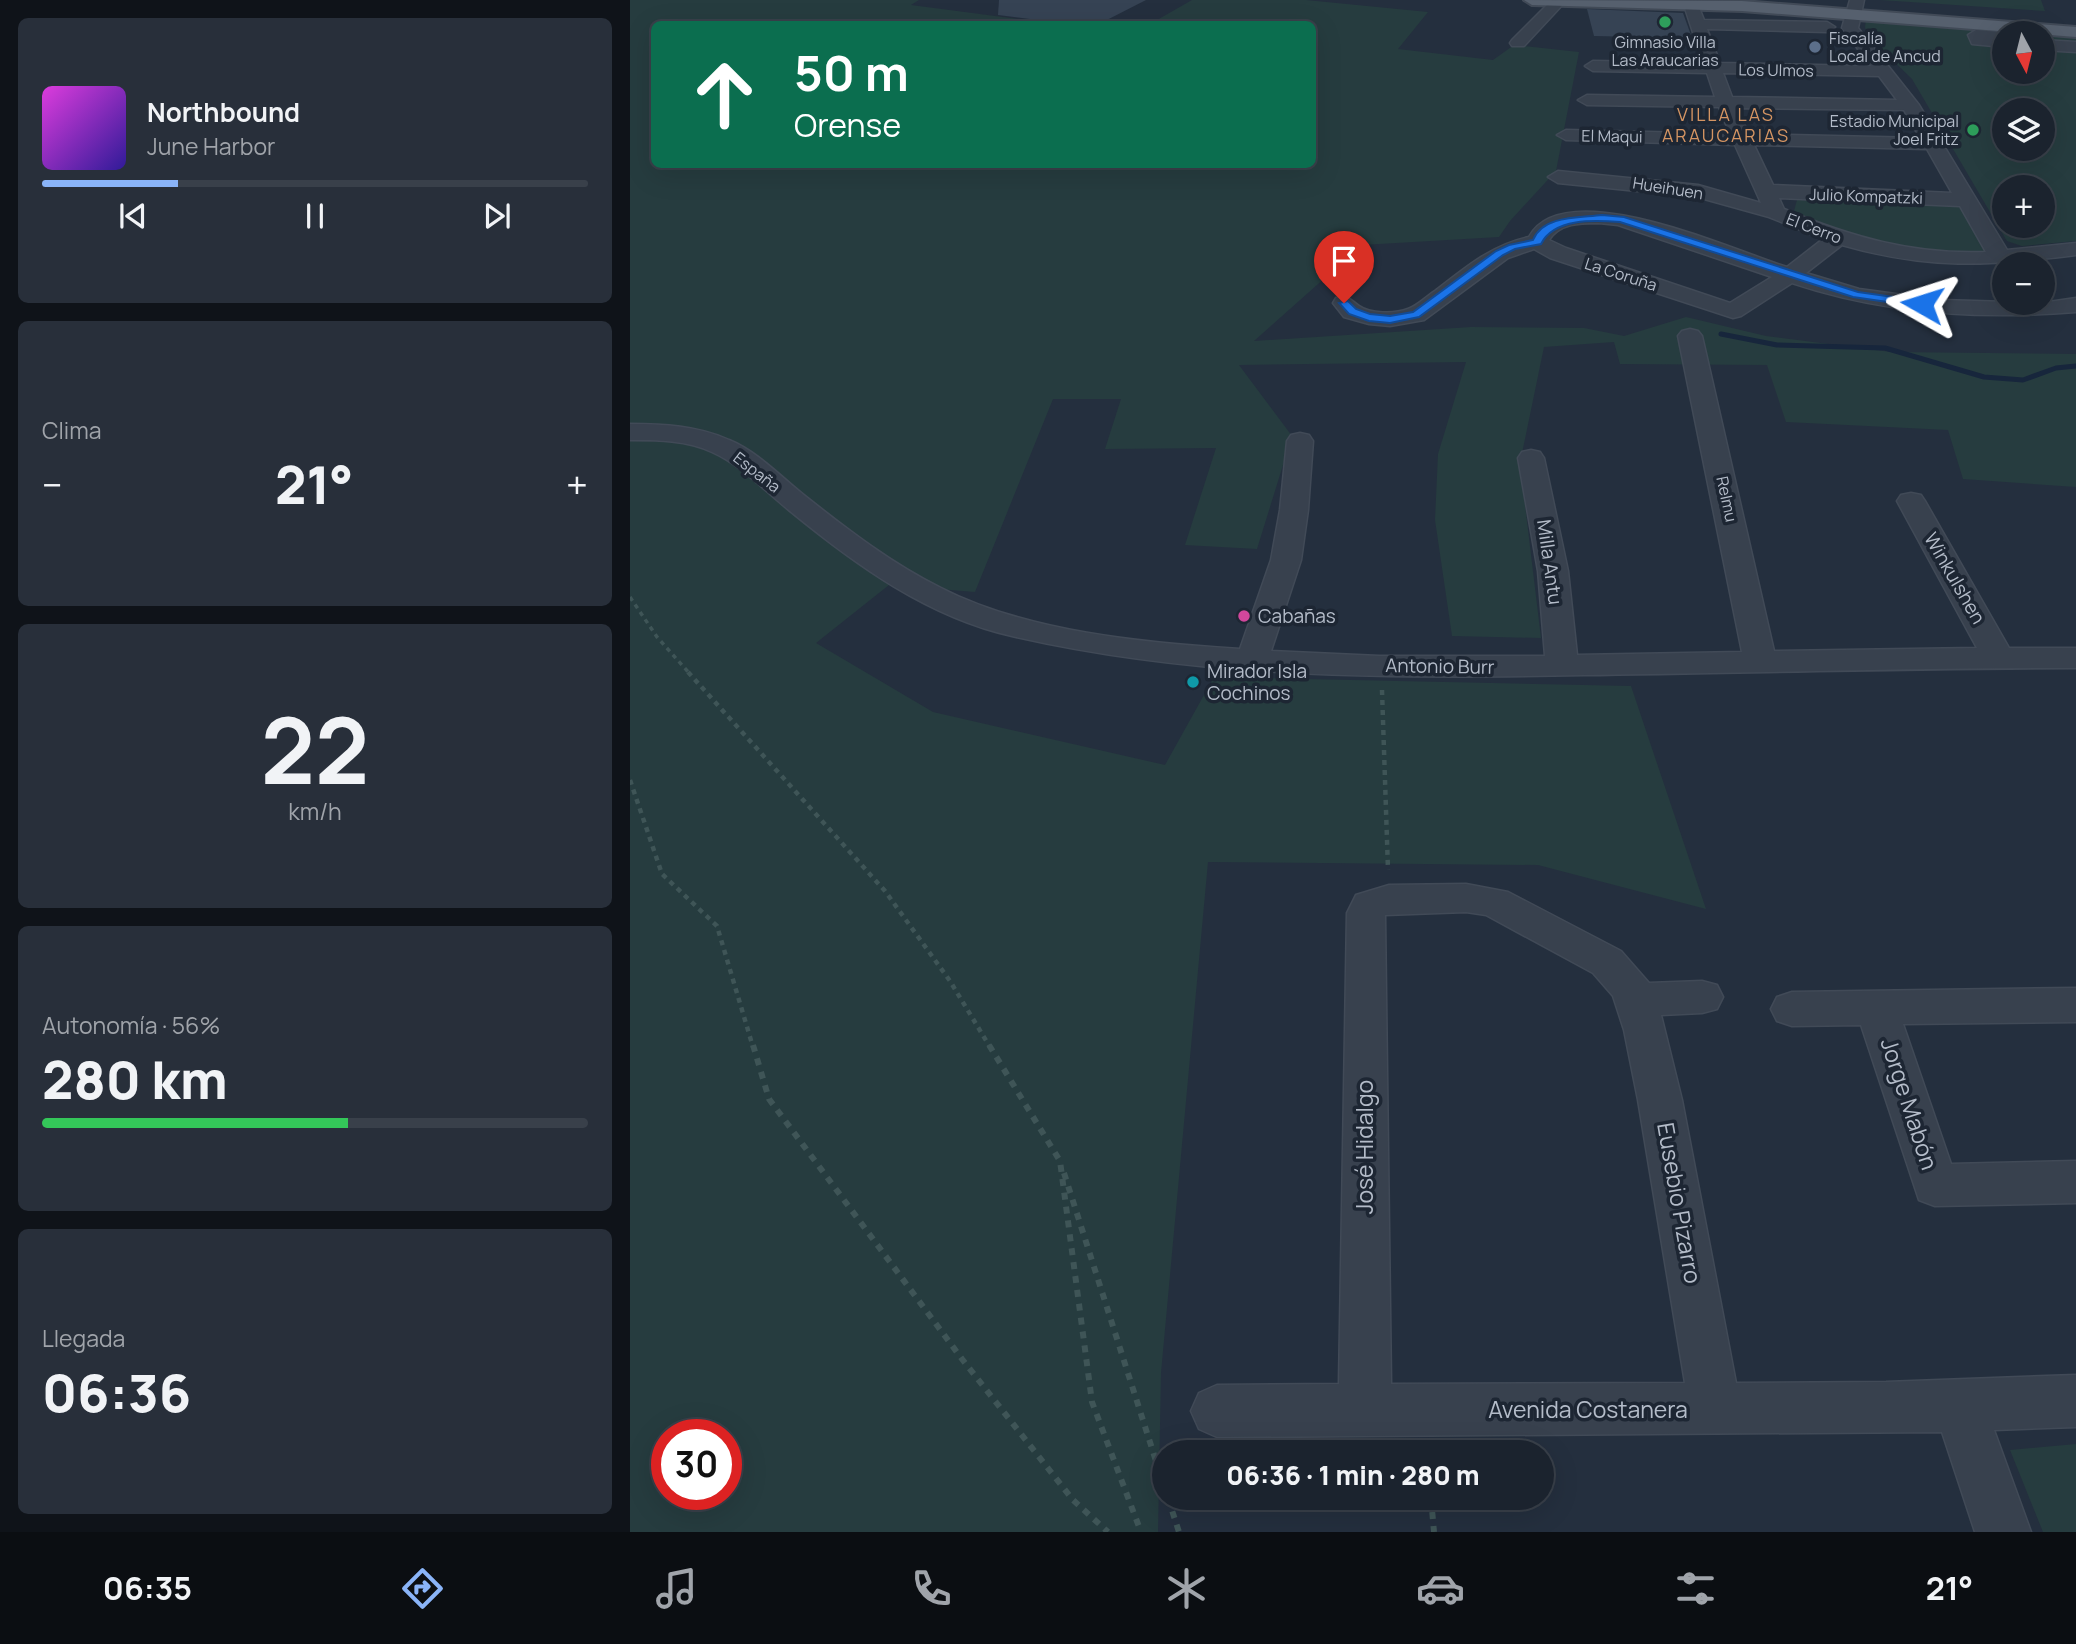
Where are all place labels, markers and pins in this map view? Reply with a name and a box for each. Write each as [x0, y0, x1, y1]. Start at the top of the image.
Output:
marker: Gimnasio Villa Las Araucarias [1657, 14, 1673, 30]
place label: Fiscalía Local de Ancud [1829, 27, 1941, 67]
place label: Gimnasio Villa Las Araucarias [1611, 31, 1719, 71]
marker: Fiscalía Local de Ancud [1807, 39, 1823, 55]
place label: Estadio Municipal Joel Fritz [1830, 110, 1959, 150]
marker: Estadio Municipal Joel Fritz [1965, 122, 1981, 138]
pin [1314, 231, 1374, 303]
place label: Cabañas [1258, 603, 1336, 629]
marker: Cabañas [1236, 608, 1252, 624]
place label: Mirador Isla Cochinos [1207, 658, 1307, 706]
marker: Mirador Isla Cochinos [1185, 674, 1201, 690]

